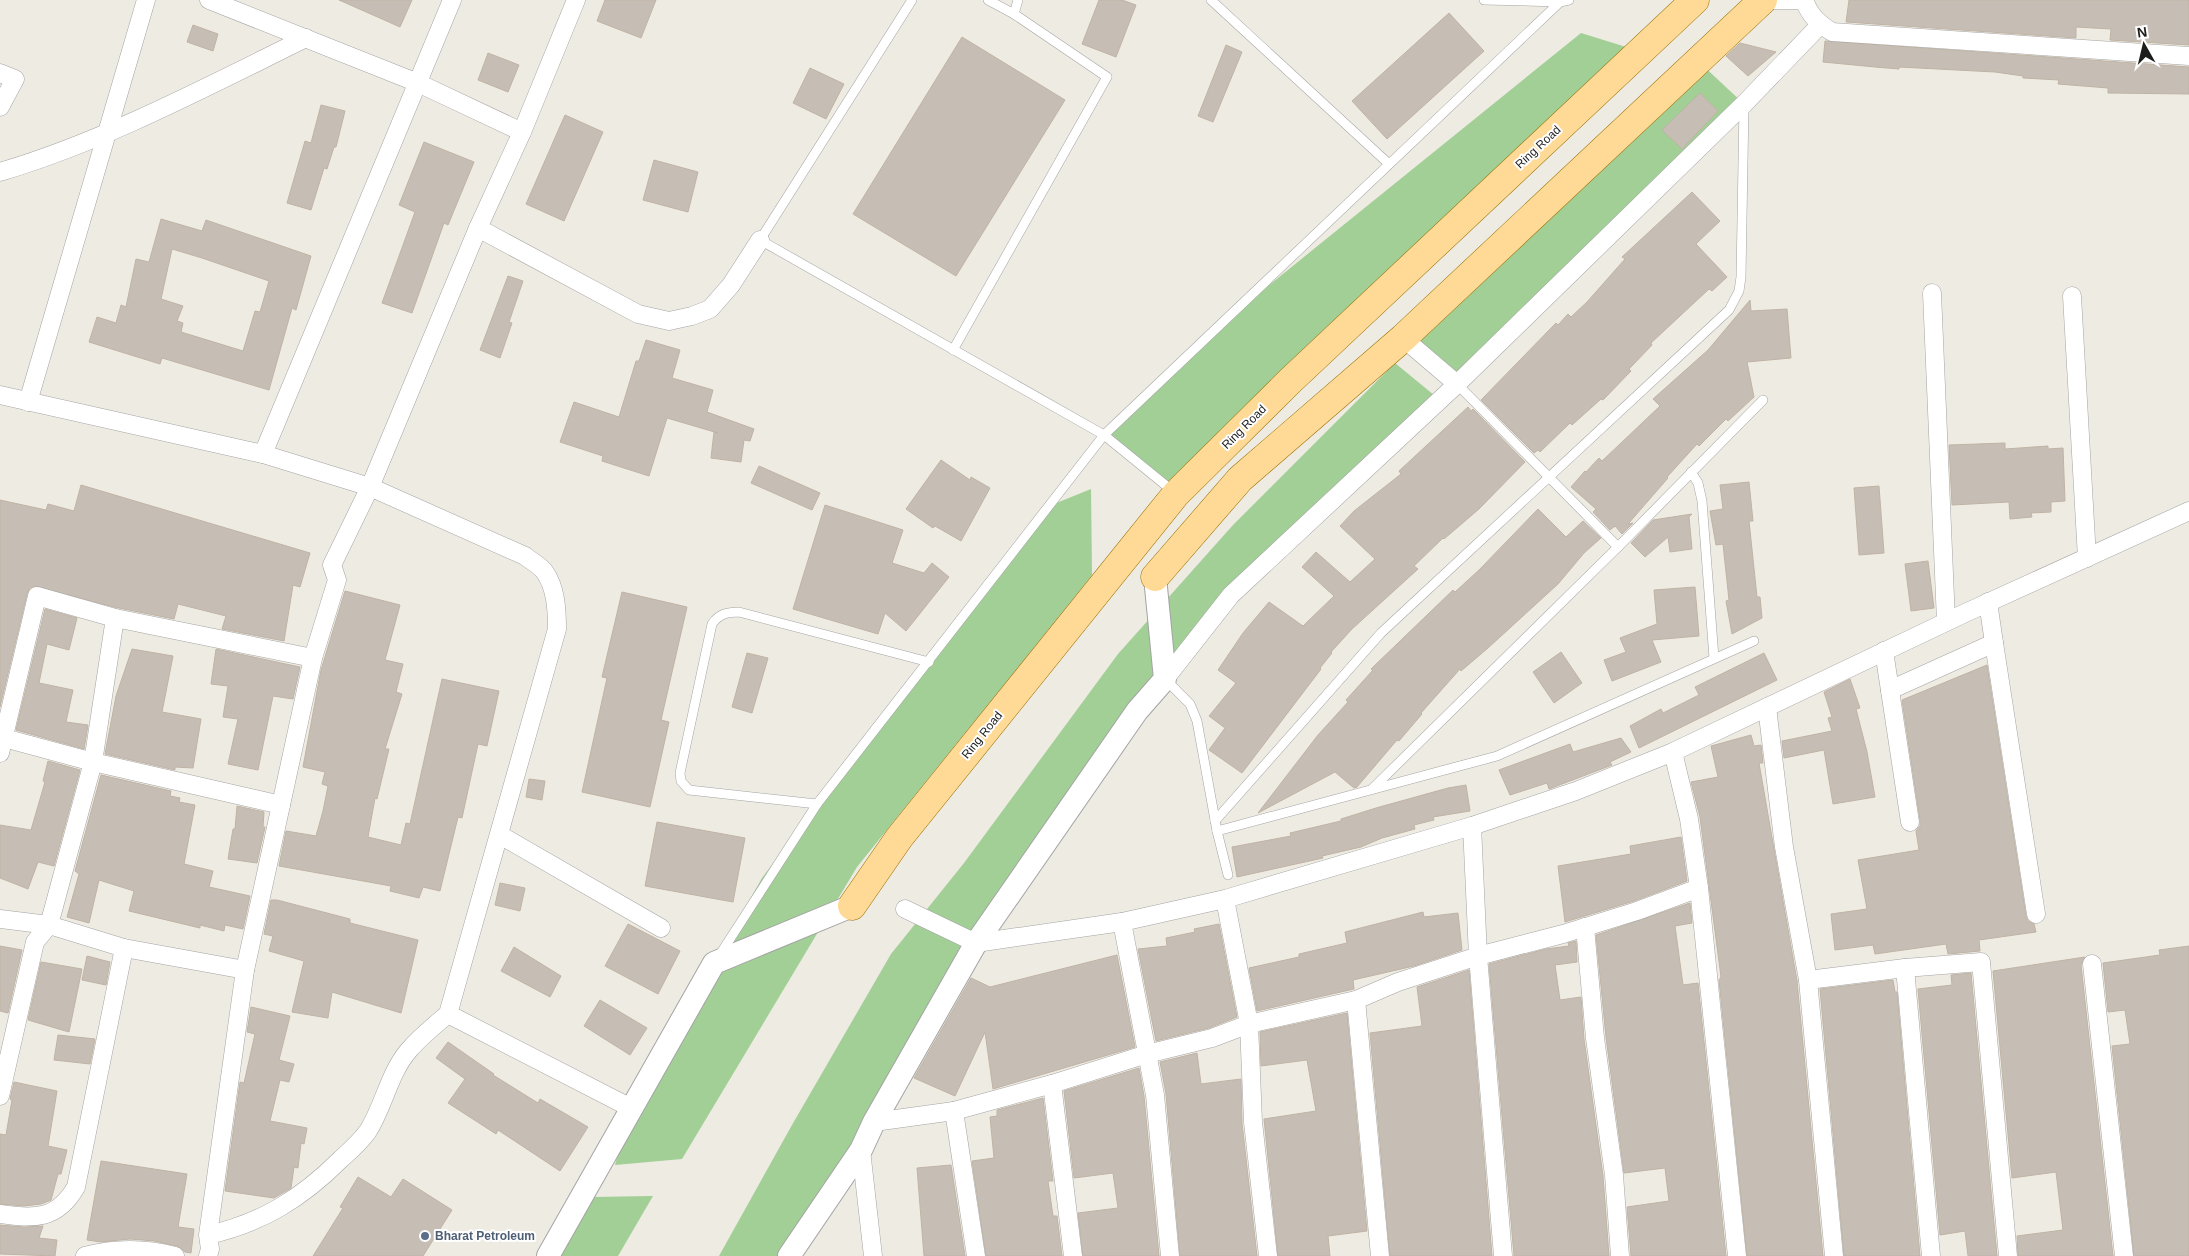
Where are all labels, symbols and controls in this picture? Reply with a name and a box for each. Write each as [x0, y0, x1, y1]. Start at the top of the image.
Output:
north arrow [2119, 20, 2169, 70]
text: N [2136, 23, 2148, 41]
street label: Ring Road [1512, 123, 1564, 171]
street label: Ring Road [1219, 402, 1269, 452]
street label: Ring Road [959, 709, 1005, 761]
place label: Bharat Petroleum [435, 1229, 535, 1243]
marker: Bharat Petroleum [419, 1230, 431, 1242]

